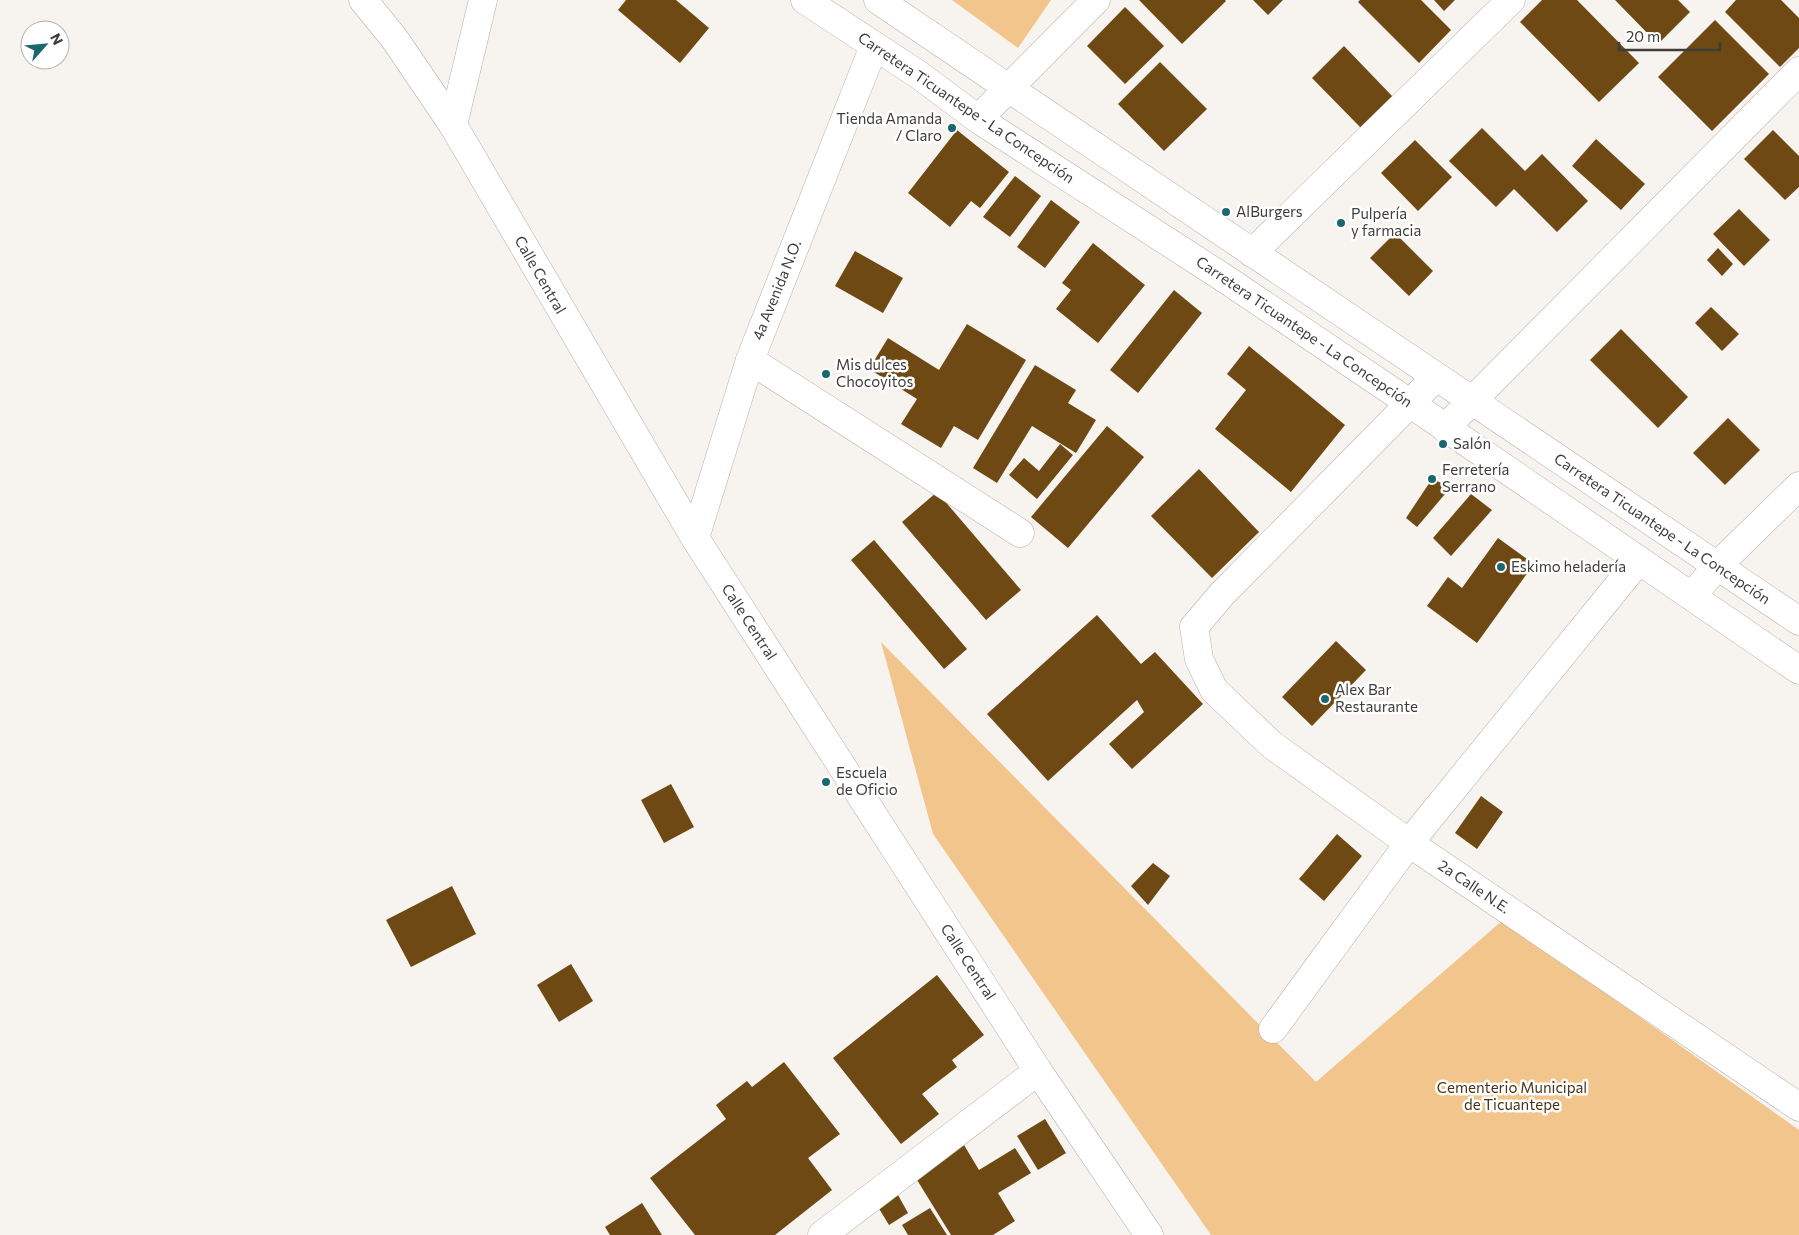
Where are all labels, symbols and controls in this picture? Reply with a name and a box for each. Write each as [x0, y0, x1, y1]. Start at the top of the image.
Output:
north arrow [20, 20, 70, 70]
scale bar [1619, 20, 1720, 52]
text: 20 m [1626, 27, 1660, 45]
street label: Carretera Ticuantepe - La Concepción [855, 28, 1078, 186]
text: N [47, 30, 67, 47]
place label: Tienda Amanda / Claro [836, 109, 942, 144]
marker: Tienda Amanda / Claro [946, 122, 958, 134]
place label: AlBurgers [1236, 202, 1303, 220]
place label: Pulpería y farmacia [1351, 204, 1421, 239]
marker: AlBurgers [1220, 206, 1232, 218]
marker: Pulpería y farmacia [1335, 217, 1347, 229]
street label: Calle Central [511, 232, 570, 317]
street label: 4a Avenida N.O. [748, 237, 804, 342]
street label: Carretera Ticuantepe - La Concepción [1193, 252, 1416, 410]
place label: Mis dulces Chocoyitos [836, 355, 913, 390]
marker: Mis dulces Chocoyitos [820, 368, 832, 380]
place label: Salón [1453, 434, 1491, 452]
marker: Salón [1437, 438, 1449, 450]
street label: Carretera Ticuantepe - La Concepción [1551, 449, 1774, 607]
place label: Ferretería Serrano [1442, 460, 1509, 495]
marker: Ferretería Serrano [1426, 473, 1438, 485]
place label: Eskimo heladería [1511, 557, 1626, 575]
marker: Eskimo heladería [1495, 561, 1507, 573]
street label: Calle Central [719, 580, 781, 663]
place label: Alex Bar Restaurante [1335, 680, 1418, 715]
marker: Alex Bar Restaurante [1319, 693, 1331, 705]
place label: Escuela de Oficio [836, 763, 898, 798]
marker: Escuela de Oficio [820, 776, 832, 788]
street label: 2a Calle N.E. [1435, 856, 1514, 917]
street label: Calle Central [938, 920, 1000, 1003]
park label: Cementerio Municipal de Ticuantepe [1437, 1078, 1587, 1113]

